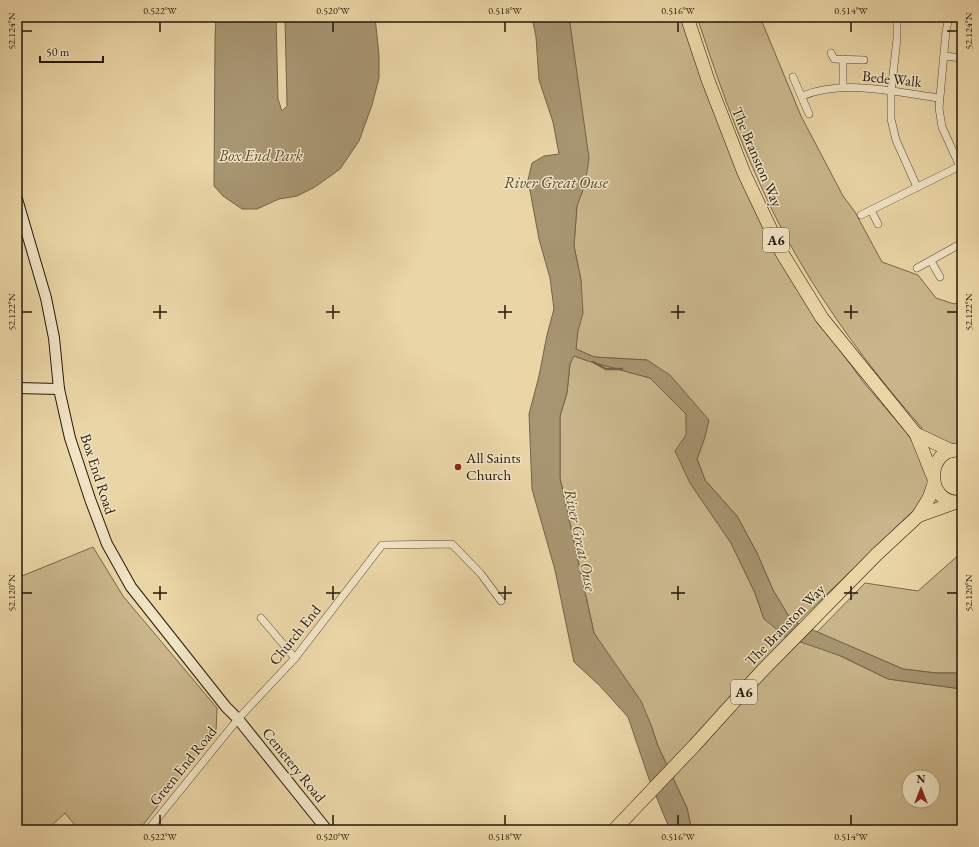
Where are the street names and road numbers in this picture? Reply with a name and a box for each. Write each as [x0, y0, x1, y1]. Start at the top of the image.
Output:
street label: Bede Walk [861, 66, 924, 91]
street label: The Branston Way [728, 104, 787, 210]
road number: A6 [763, 228, 789, 252]
street label: Box End Road [77, 431, 121, 517]
street label: The Branston Way [741, 579, 829, 670]
street label: Church End [265, 600, 325, 669]
road number: A6 [731, 680, 757, 704]
street label: Green End Road [145, 722, 221, 809]
street label: Cemetery Road [259, 724, 331, 806]

